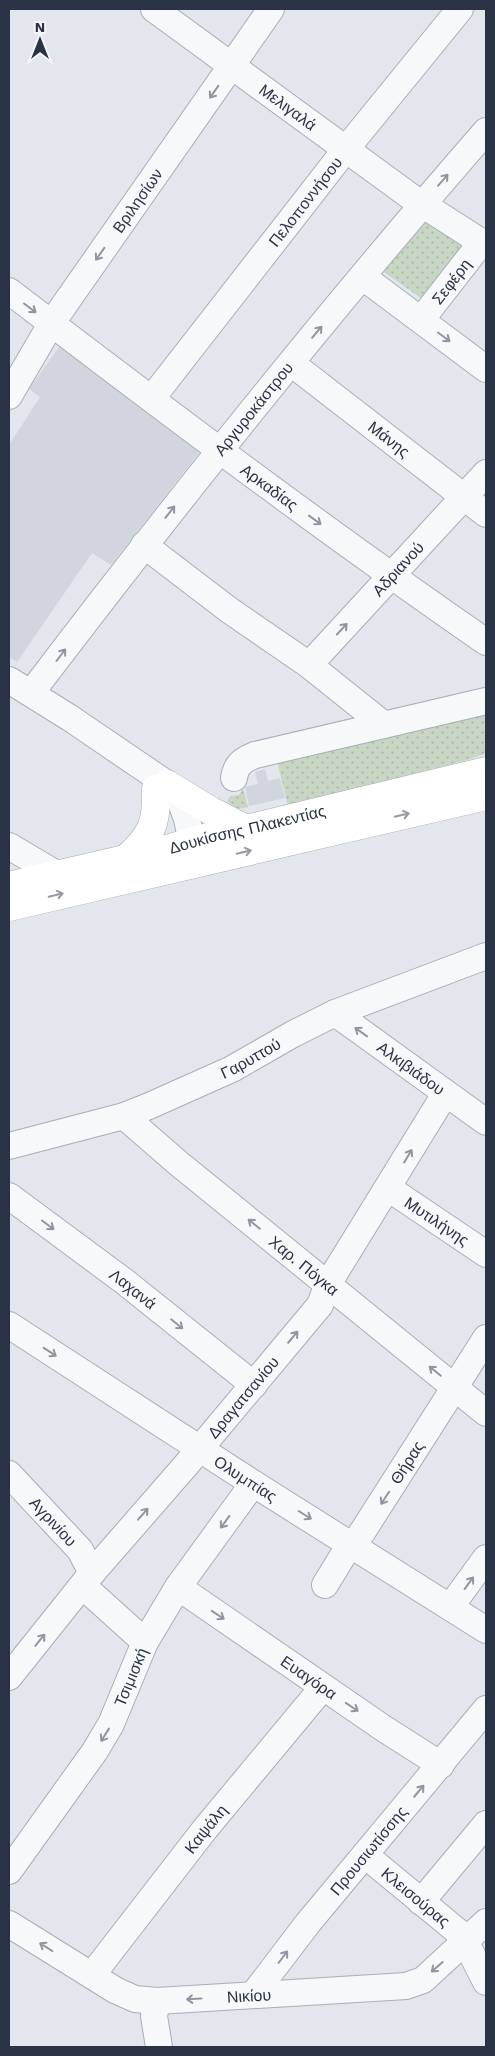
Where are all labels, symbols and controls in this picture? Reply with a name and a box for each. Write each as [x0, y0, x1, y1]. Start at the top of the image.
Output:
north arrow [15, 15, 65, 65]
text: N [35, 19, 45, 35]
street label: Μελιγαλά [256, 80, 320, 134]
one-way arrow [209, 85, 219, 99]
street label: Πελοποννήσου [264, 153, 346, 250]
street label: Βριλησίων [108, 165, 166, 236]
one-way arrow [438, 173, 449, 186]
one-way arrow [95, 247, 105, 261]
street label: Σεφέρη [427, 255, 475, 308]
one-way arrow [23, 302, 36, 313]
one-way arrow [312, 325, 323, 338]
one-way arrow [437, 332, 450, 343]
street label: Αργυροκάστρου [210, 358, 297, 459]
street label: Μάνης [365, 417, 414, 461]
street label: Αρκαδίας [237, 460, 302, 515]
one-way arrow [165, 506, 176, 519]
one-way arrow [308, 515, 321, 526]
street label: Αδριανού [368, 538, 428, 600]
one-way arrow [336, 623, 348, 636]
one-way arrow [55, 649, 66, 662]
street label: Δουκίσσης Πλακεντίας [167, 801, 328, 857]
one-way arrow [393, 810, 409, 819]
one-way arrow [235, 847, 251, 856]
one-way arrow [48, 890, 64, 900]
one-way arrow [355, 1027, 368, 1038]
street label: Γαρυττού [217, 1034, 284, 1082]
street label: Αλκιβιάδου [374, 1037, 449, 1099]
one-way arrow [403, 1149, 413, 1163]
street label: Μυτιλήνης [401, 1193, 473, 1250]
one-way arrow [248, 1219, 261, 1230]
one-way arrow [41, 1220, 55, 1230]
street label: Χαρ. Πόγκα [265, 1231, 343, 1299]
street label: Λαχανά [106, 1264, 160, 1313]
one-way arrow [170, 1318, 183, 1329]
one-way arrow [288, 1331, 299, 1344]
one-way arrow [42, 1347, 56, 1357]
street label: Δραγατσανίου [203, 1352, 283, 1442]
one-way arrow [429, 1365, 442, 1376]
street label: Θήρας [386, 1437, 428, 1487]
street label: Ολυμπίας [211, 1451, 281, 1506]
one-way arrow [380, 1490, 390, 1504]
street label: Αγρινίου [26, 1493, 81, 1550]
one-way arrow [137, 1508, 149, 1521]
one-way arrow [297, 1510, 311, 1520]
one-way arrow [219, 1515, 230, 1529]
one-way arrow [463, 1577, 474, 1590]
one-way arrow [211, 1610, 225, 1620]
one-way arrow [34, 1633, 45, 1646]
street label: Τσιμισκή [110, 1645, 151, 1709]
street label: Ευαγόρα [277, 1651, 341, 1703]
one-way arrow [345, 1702, 359, 1712]
one-way arrow [99, 1727, 109, 1741]
one-way arrow [414, 1784, 425, 1797]
street label: Καψάλη [180, 1801, 231, 1857]
street label: Προυσιωτίσσης [326, 1802, 411, 1899]
street label: Κλεισούρας [378, 1863, 454, 1931]
one-way arrow [39, 1941, 53, 1952]
one-way arrow [278, 1950, 288, 1964]
one-way arrow [431, 1961, 444, 1973]
street label: Νικίου [226, 1985, 272, 2006]
one-way arrow [186, 1994, 202, 2003]

